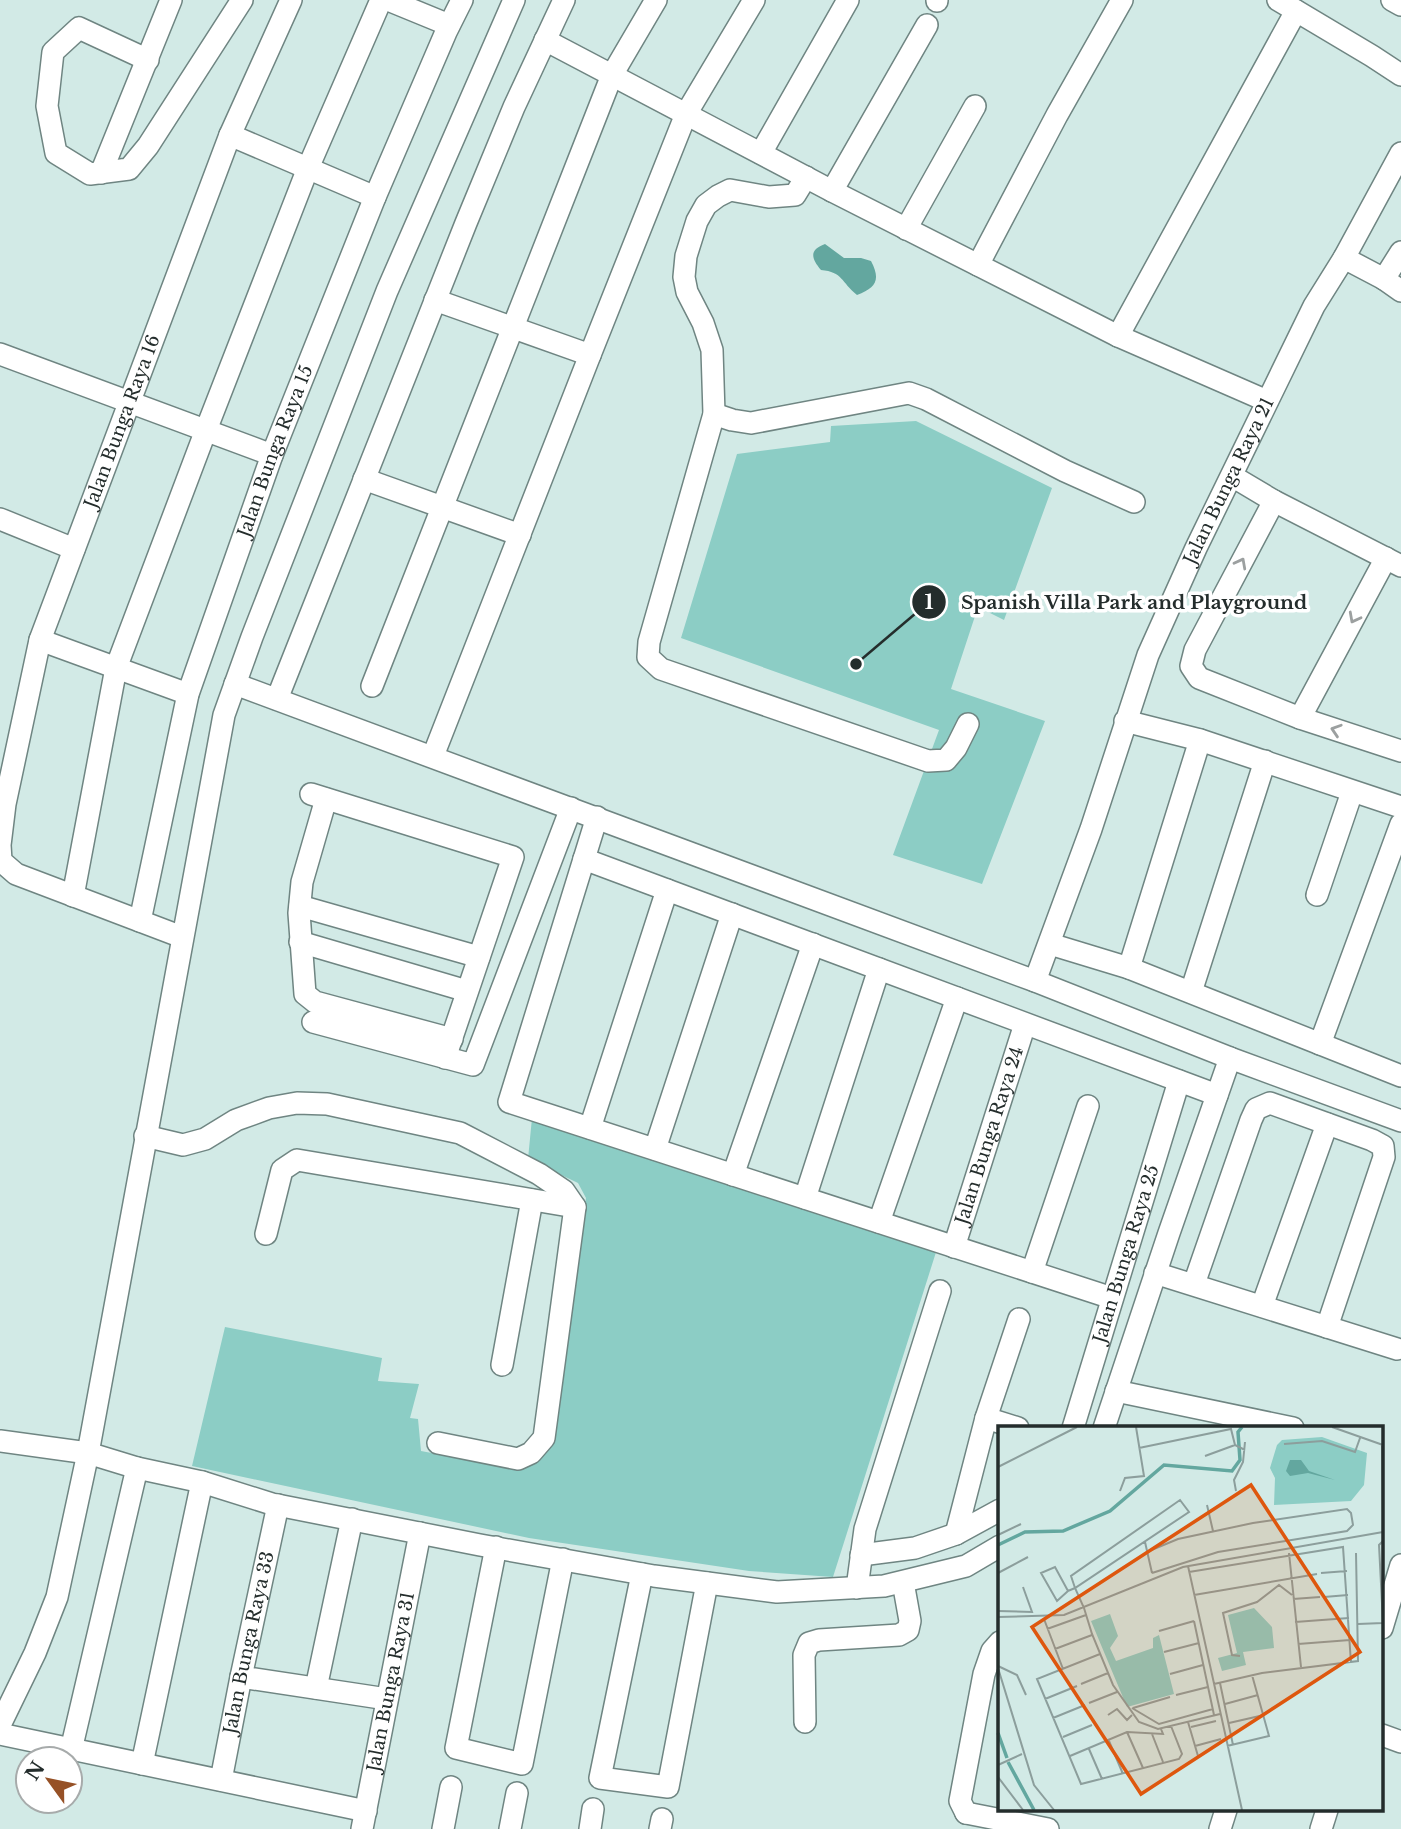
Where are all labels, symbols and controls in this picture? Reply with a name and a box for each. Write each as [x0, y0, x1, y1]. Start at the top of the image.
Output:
street label: Jalan Bunga Raya 16 [79, 332, 165, 513]
street label: Jalan Bunga Raya 15 [232, 362, 318, 542]
street label: Jalan Bunga Raya 21 [1178, 394, 1279, 570]
one-way arrow [1233, 557, 1246, 570]
callout: Spanish Villa Park and Playground [911, 582, 1322, 622]
text: 1 [924, 589, 934, 615]
text: Spanish Villa Park and Playground [961, 591, 1307, 614]
one-way arrow [1348, 611, 1362, 623]
one-way arrow [1331, 724, 1343, 738]
street label: Jalan Bunga Raya 24 [950, 1044, 1028, 1229]
street label: Jalan Bunga Raya 25 [1088, 1162, 1164, 1348]
inset map [998, 1426, 1384, 1812]
street label: Jalan Bunga Raya 33 [219, 1549, 279, 1738]
street label: Jalan Bunga Raya 31 [362, 1590, 419, 1776]
north arrow [14, 1745, 84, 1815]
text: N [21, 1757, 50, 1785]

